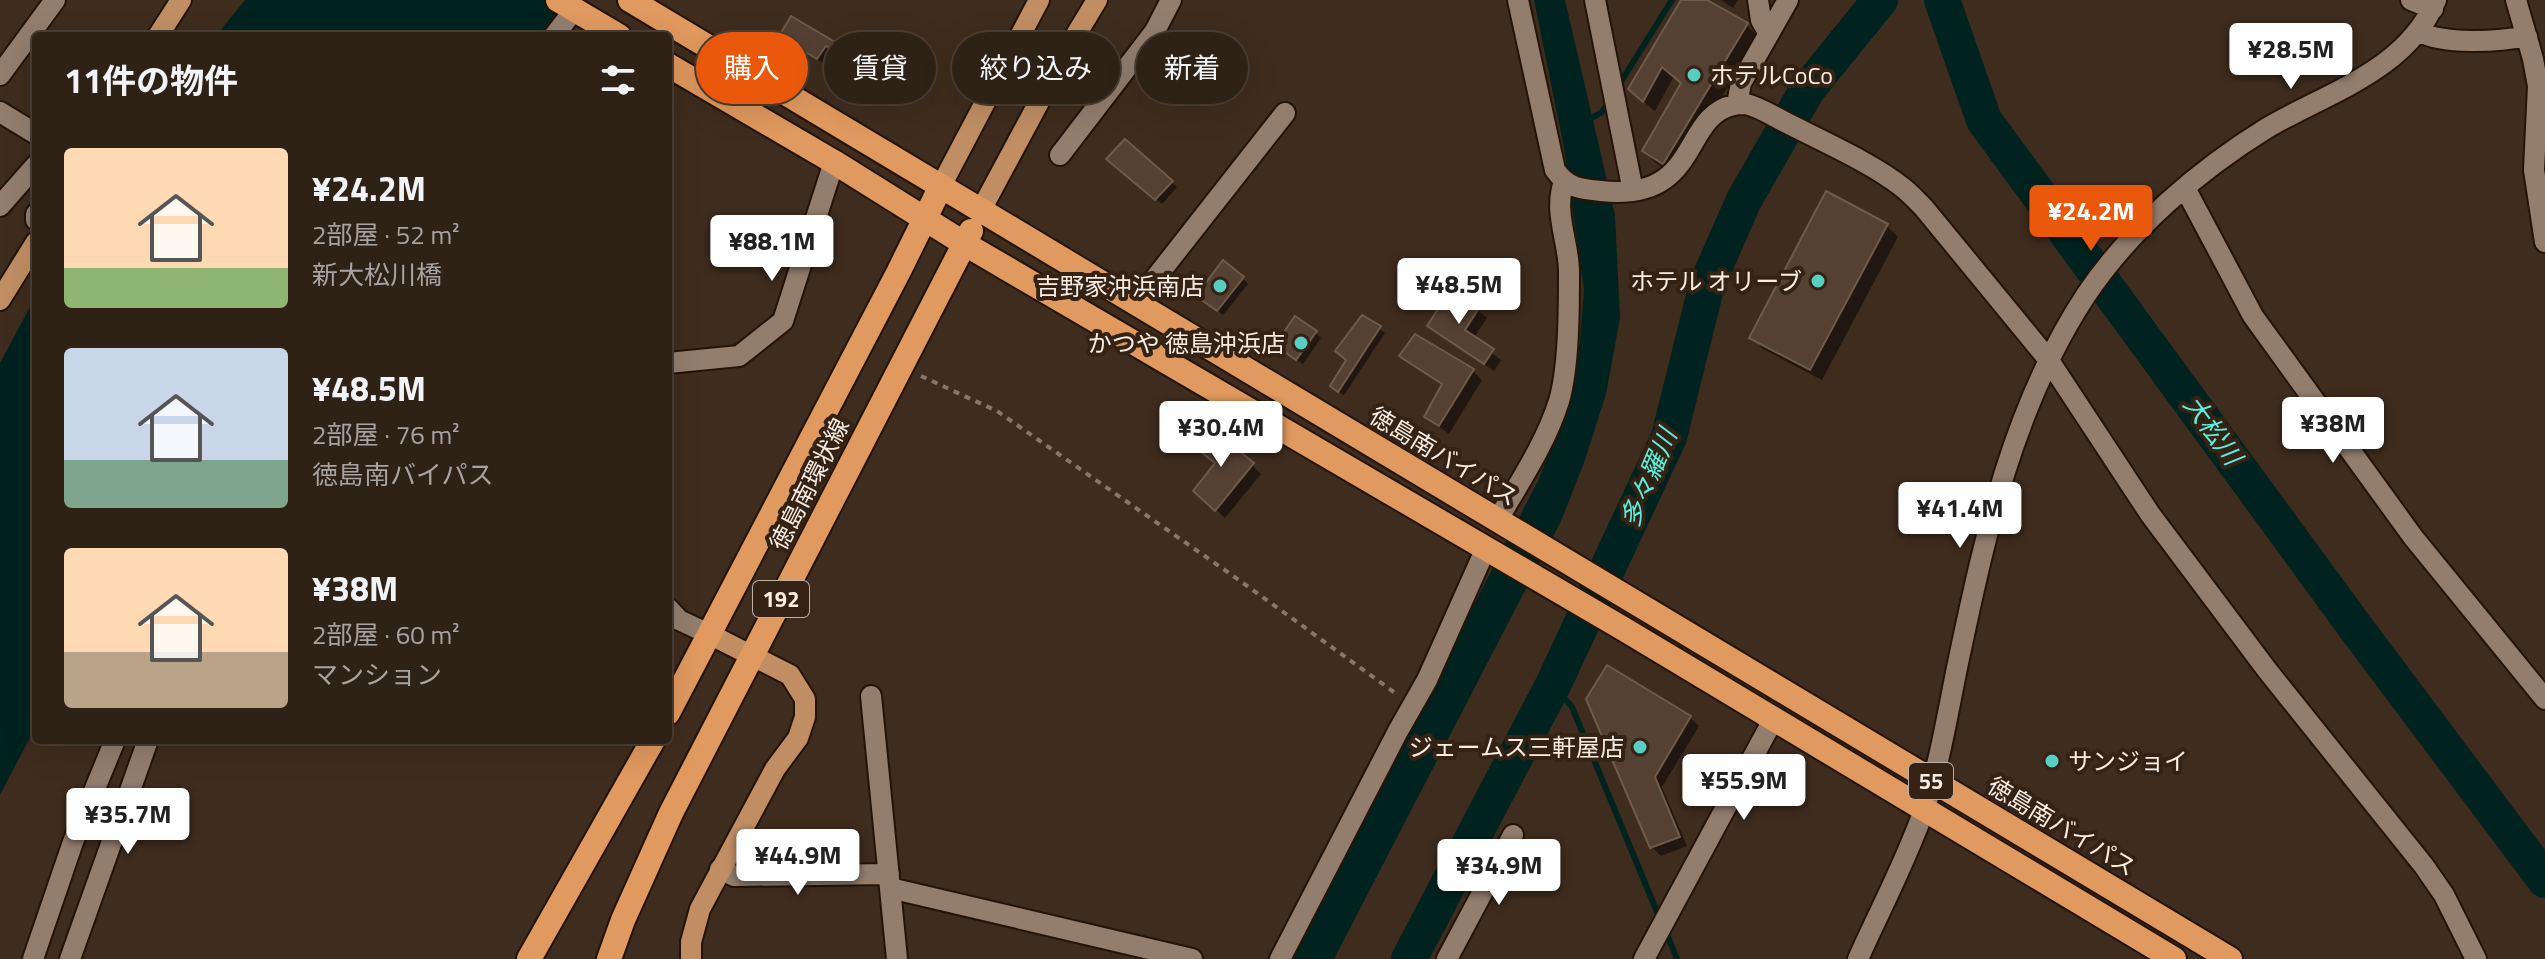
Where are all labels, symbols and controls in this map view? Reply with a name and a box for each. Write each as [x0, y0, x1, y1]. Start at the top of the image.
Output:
pin: ¥28.5M [2226, 23, 2356, 91]
text: ¥28.5M [2247, 29, 2335, 68]
chip: 購入 [696, 32, 808, 104]
chip: 賃貸 [824, 32, 936, 104]
chip: 絞り込み [952, 32, 1120, 104]
chip: 新着 [1136, 32, 1248, 104]
text: 11件の物件 [64, 54, 238, 106]
place label: ホテルCoCo [1710, 57, 1833, 93]
icon: filters [596, 58, 640, 102]
marker: ホテルCoCo [1685, 66, 1703, 84]
text: ¥24.2M [312, 162, 426, 214]
icon: home [128, 180, 224, 276]
pin: ¥24.2M [2026, 185, 2156, 253]
text: ¥24.2M [2047, 191, 2135, 230]
text: 2部屋 · 52 m² [312, 215, 460, 254]
pin: ¥88.1M [707, 215, 837, 283]
text: ¥88.1M [728, 221, 816, 260]
text: 新大松川橋 [312, 255, 442, 294]
pin: ¥48.5M [1394, 258, 1524, 326]
place label: ホテル オリーブ [1630, 263, 1802, 299]
text: ¥48.5M [1415, 264, 1503, 303]
place label: 吉野家沖浜南店 [1036, 268, 1204, 304]
marker: ホテル オリーブ [1809, 272, 1827, 290]
marker: 吉野家沖浜南店 [1211, 277, 1229, 295]
place label: かつや 徳島沖浜店 [1088, 325, 1285, 361]
marker: かつや 徳島沖浜店 [1292, 334, 1310, 352]
text: ¥48.5M [312, 362, 426, 414]
icon: home [128, 380, 224, 476]
water label: 大松川 [2174, 387, 2253, 475]
street label: 徳島南バイパス [1363, 397, 1525, 515]
pin: ¥38M [2286, 397, 2380, 465]
pin: ¥30.4M [1156, 401, 1286, 469]
text: ¥38M [2300, 403, 2366, 442]
text: ¥30.4M [1177, 407, 1265, 446]
street label: 徳島南環状線 [760, 412, 858, 556]
text: 2部屋 · 76 m² [312, 415, 460, 454]
water label: 多々羅川 [1610, 420, 1687, 533]
text: 徳島南バイパス [312, 455, 493, 494]
pin: ¥41.4M [1895, 482, 2025, 550]
text: ¥41.4M [1916, 488, 2004, 527]
text: ¥38M [312, 562, 398, 614]
icon: home [128, 580, 224, 676]
road number: 192 [753, 581, 809, 617]
text: 2部屋 · 60 m² [312, 615, 460, 654]
text: マンション [312, 655, 442, 694]
place label: ジェームス三軒屋店 [1409, 729, 1624, 765]
marker: ジェームス三軒屋店 [1631, 738, 1649, 756]
place label: サンジョイ [2068, 743, 2188, 779]
marker: サンジョイ [2043, 752, 2061, 770]
pin: ¥55.9M [1679, 754, 1809, 822]
text: ¥55.9M [1700, 760, 1788, 799]
road number: 55 [1909, 763, 1953, 799]
street label: 徳島南バイパス [1981, 767, 2143, 885]
pin: ¥35.7M [63, 788, 193, 856]
text: ¥35.7M [84, 794, 172, 833]
pin: ¥44.9M [733, 829, 863, 897]
text: ¥44.9M [754, 835, 842, 874]
pin: ¥34.9M [1434, 839, 1564, 907]
text: ¥34.9M [1455, 845, 1543, 884]

